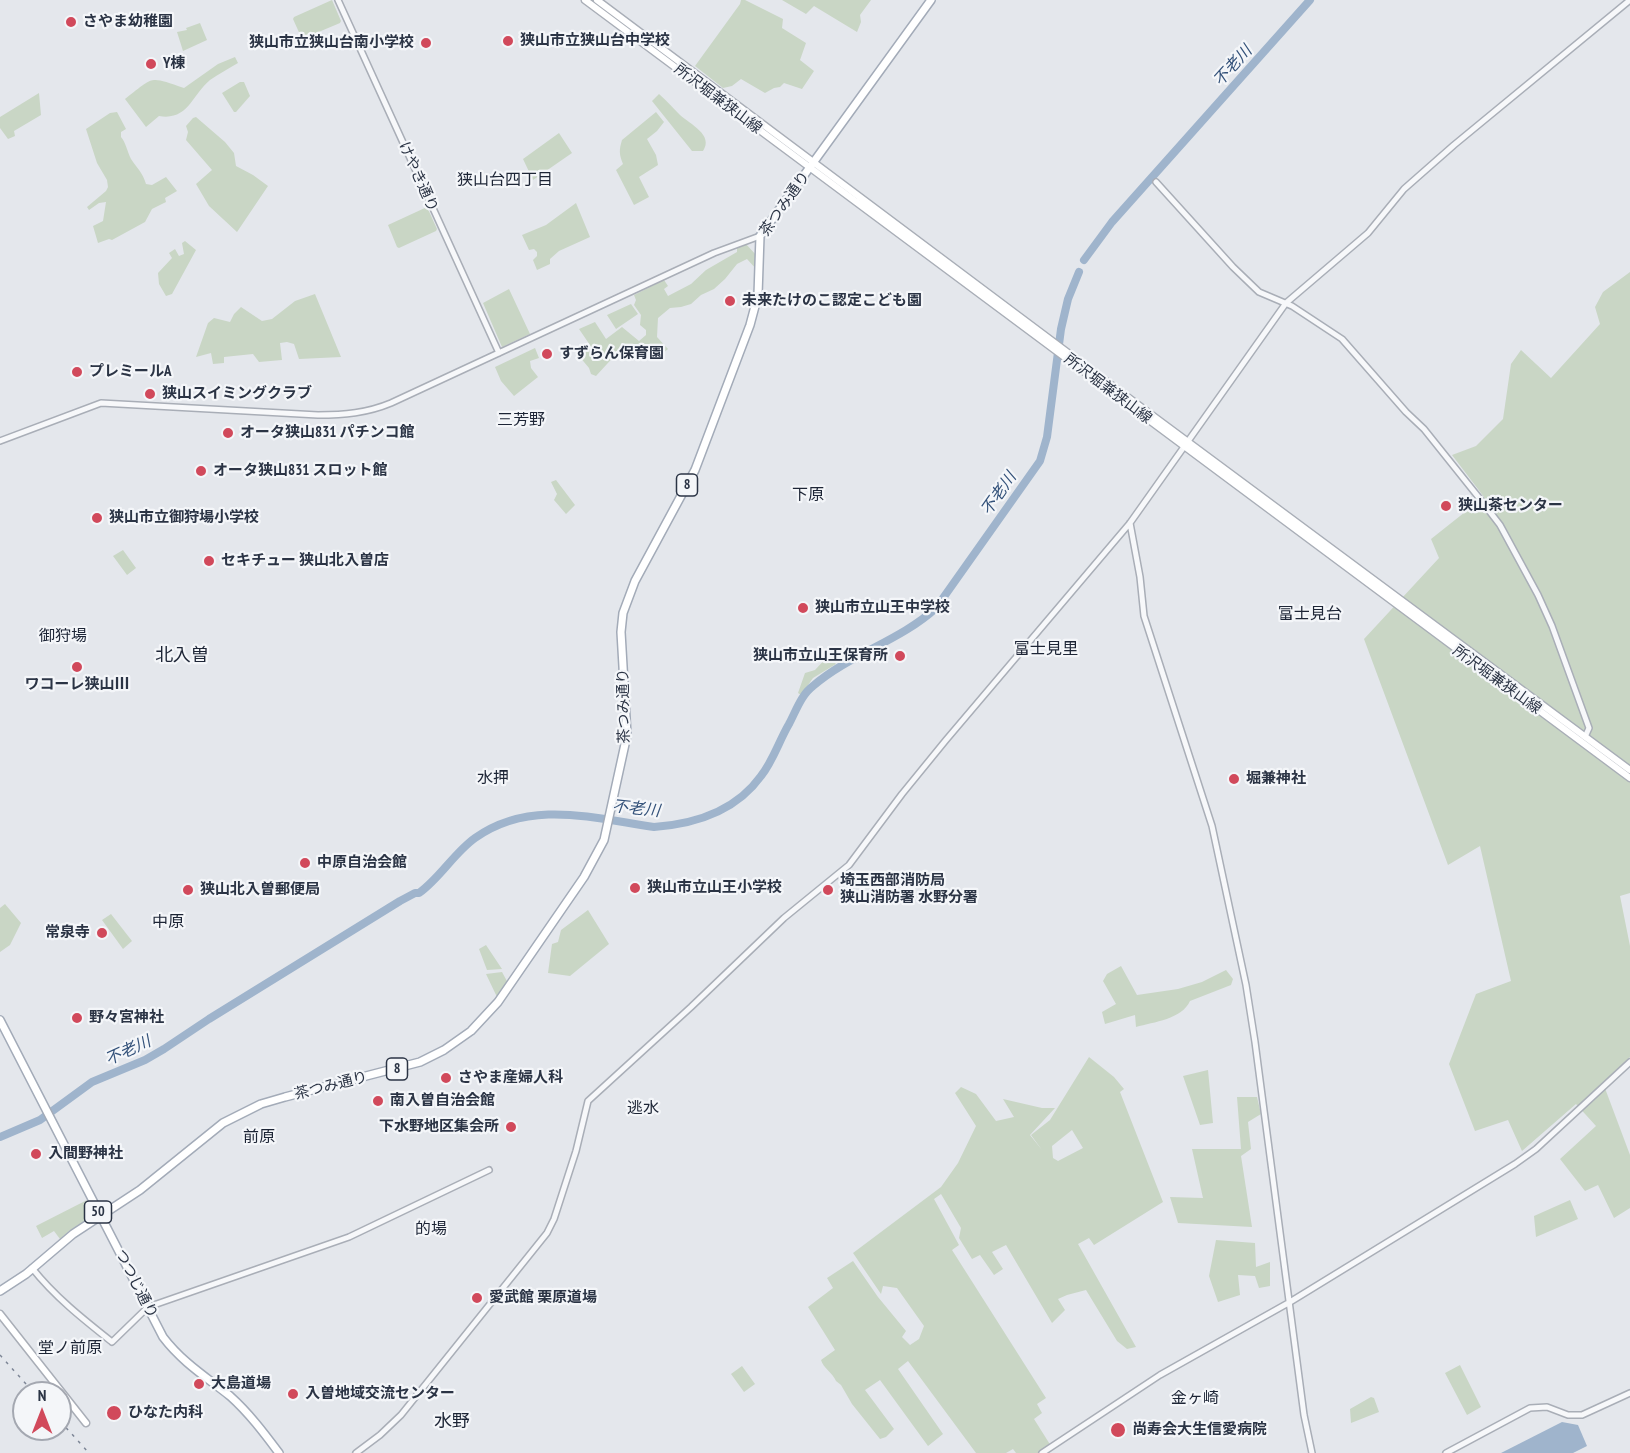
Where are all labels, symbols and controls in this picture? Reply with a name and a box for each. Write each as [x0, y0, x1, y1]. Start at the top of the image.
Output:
place label: さやま幼稚園 [83, 13, 173, 31]
marker: さやま幼稚園 [64, 15, 78, 29]
place label: 狭山市立狭山台中学校 [520, 32, 670, 50]
place label: 狭山市立狭山台南小学校 [249, 34, 414, 52]
marker: 狭山市立狭山台中学校 [501, 34, 515, 48]
marker: 狭山市立狭山台南小学校 [419, 36, 433, 50]
water label: 不老川 [1210, 42, 1256, 90]
place label: Y棟 [163, 55, 185, 73]
marker: Y棟 [144, 57, 158, 71]
street label: 所沢堀兼狭山線 [671, 60, 765, 138]
street label: けやき通り [395, 139, 441, 215]
street label: 茶つみ通り [756, 168, 814, 240]
district label: 狭山台四丁目 [457, 170, 553, 190]
place label: 未来たけのこ認定こども園 [742, 292, 922, 310]
marker: 未来たけのこ認定こども園 [723, 294, 737, 308]
place label: すずらん保育園 [559, 345, 664, 363]
marker: すずらん保育園 [540, 347, 554, 361]
street label: 所沢堀兼狭山線 [1061, 350, 1155, 428]
place label: プレミールA [89, 363, 172, 381]
marker: プレミールA [70, 365, 84, 379]
place label: 狭山スイミングクラブ [162, 385, 312, 403]
marker: 狭山スイミングクラブ [143, 387, 157, 401]
district label: 三芳野 [497, 410, 545, 430]
place label: オータ狭山831 パチンコ館 [240, 424, 415, 442]
marker: オータ狭山831 パチンコ館 [221, 426, 235, 440]
place label: オータ狭山831 スロット館 [213, 462, 388, 480]
marker: オータ狭山831 スロット館 [194, 464, 208, 478]
water label: 不老川 [977, 469, 1021, 519]
road number: 8 [676, 474, 698, 496]
district label: 下原 [792, 485, 824, 505]
place label: 狭山茶センター [1458, 497, 1563, 515]
marker: 狭山茶センター [1439, 499, 1453, 513]
place label: 狭山市立御狩場小学校 [109, 509, 259, 527]
marker: 狭山市立御狩場小学校 [90, 511, 104, 525]
place label: セキチュー 狭山北入曽店 [221, 552, 389, 570]
marker: セキチュー 狭山北入曽店 [202, 554, 216, 568]
place label: 狭山市立山王中学校 [815, 599, 950, 617]
marker: 狭山市立山王中学校 [796, 601, 810, 615]
district label: 富士見台 [1278, 604, 1342, 624]
district label: 御狩場 [39, 626, 87, 646]
district label: 富士見里 [1014, 639, 1078, 659]
street label: 所沢堀兼狭山線 [1449, 642, 1545, 718]
district label: 北入曽 [155, 645, 209, 667]
place label: 狭山市立山王保育所 [753, 647, 888, 665]
marker: 狭山市立山王保育所 [893, 649, 907, 663]
marker: ワコーレ狭山Ⅲ [70, 660, 84, 674]
street label: 茶つみ通り [614, 668, 634, 744]
place label: ワコーレ狭山Ⅲ [25, 676, 129, 694]
district label: 水押 [477, 768, 509, 788]
place label: 堀兼神社 [1246, 770, 1306, 788]
marker: 堀兼神社 [1227, 772, 1241, 786]
water label: 不老川 [611, 797, 661, 821]
place label: 中原自治会館 [317, 854, 407, 872]
marker: 中原自治会館 [298, 856, 312, 870]
place label: 埼玉西部消防局 狭山消防署 水野分署 [840, 872, 978, 907]
place label: 狭山市立山王小学校 [647, 879, 782, 897]
place label: 狭山北入曽郵便局 [200, 881, 320, 899]
marker: 狭山市立山王小学校 [628, 881, 642, 895]
marker: 狭山北入曽郵便局 [181, 883, 195, 897]
marker: 埼玉西部消防局 狭山消防署 水野分署 [821, 883, 835, 897]
district label: 中原 [152, 912, 184, 932]
place label: 常泉寺 [45, 924, 90, 942]
marker: 常泉寺 [95, 926, 109, 940]
place label: 野々宮神社 [89, 1009, 164, 1027]
marker: 野々宮神社 [70, 1011, 84, 1025]
water label: 不老川 [102, 1032, 154, 1070]
road number: 8 [386, 1058, 408, 1080]
street label: 茶つみ通り [292, 1068, 370, 1104]
place label: さやま産婦人科 [458, 1069, 563, 1087]
marker: さやま産婦人科 [439, 1071, 453, 1085]
place label: 南入曽自治会館 [390, 1092, 495, 1110]
marker: 南入曽自治会館 [371, 1094, 385, 1108]
district label: 逃水 [627, 1098, 659, 1118]
place label: 下水野地区集会所 [379, 1118, 499, 1136]
marker: 下水野地区集会所 [504, 1120, 518, 1134]
district label: 前原 [243, 1127, 275, 1147]
place label: 入間野神社 [48, 1145, 123, 1163]
marker: 入間野神社 [29, 1147, 43, 1161]
road number: 50 [84, 1201, 112, 1223]
district label: 的場 [415, 1219, 447, 1239]
street label: つつじ通り [111, 1247, 161, 1321]
place label: 愛武館 栗原道場 [489, 1289, 597, 1307]
marker: 愛武館 栗原道場 [470, 1291, 484, 1305]
district label: 堂ノ前原 [38, 1338, 102, 1358]
place label: 大島道場 [211, 1375, 271, 1393]
marker: 大島道場 [192, 1377, 206, 1391]
north arrow [12, 1381, 72, 1441]
text: N [38, 1385, 46, 1405]
place label: 入曽地域交流センター [305, 1385, 455, 1403]
marker: 入曽地域交流センター [286, 1387, 300, 1401]
district label: 金ヶ崎 [1171, 1388, 1219, 1408]
marker: ひなた内科 [105, 1404, 123, 1422]
place label: ひなた内科 [128, 1404, 203, 1422]
district label: 水野 [434, 1411, 470, 1433]
marker: 尚寿会大生信愛病院 [1109, 1421, 1127, 1439]
place label: 尚寿会大生信愛病院 [1132, 1421, 1267, 1439]

